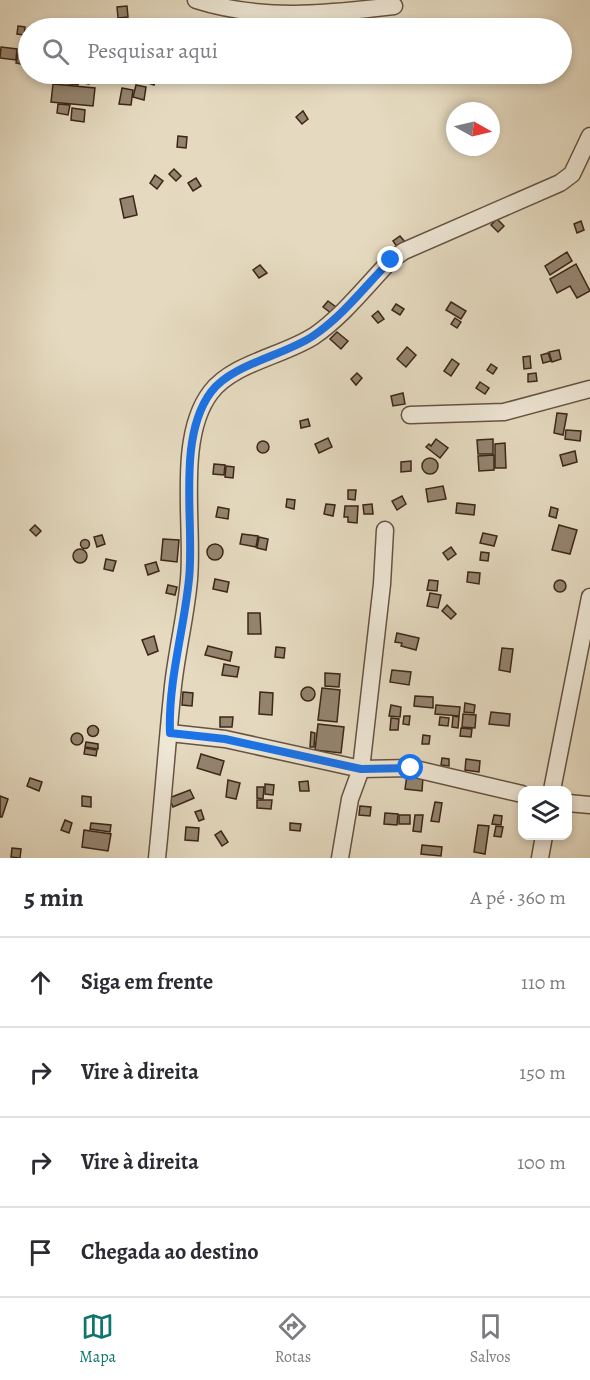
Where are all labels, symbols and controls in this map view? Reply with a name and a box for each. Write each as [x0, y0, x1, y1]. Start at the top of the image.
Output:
search box [18, 18, 572, 84]
icon: search [39, 35, 72, 68]
text: Pesquisar aqui [87, 36, 218, 66]
north arrow [446, 102, 500, 156]
route end [377, 246, 403, 272]
route start [397, 754, 423, 780]
map controls [518, 786, 572, 840]
button: layers [518, 786, 572, 840]
text: 5 min [24, 880, 84, 915]
text: A pé · 360 m [470, 884, 566, 911]
icon: ahead [24, 966, 57, 999]
text: Siga em frente [81, 967, 213, 997]
text: 110 m [521, 969, 566, 996]
icon: right [24, 1056, 57, 1089]
text: Vire à direita [81, 1057, 199, 1087]
text: 150 m [519, 1059, 566, 1086]
icon: right [24, 1146, 57, 1179]
text: Vire à direita [81, 1147, 199, 1177]
text: 100 m [517, 1149, 566, 1176]
icon: arrive [24, 1236, 57, 1269]
text: Chegada ao destino [81, 1237, 259, 1267]
tab: Mapa [79, 1310, 116, 1368]
tab: Rotas [275, 1310, 311, 1368]
tab: Salvos [470, 1310, 511, 1368]

